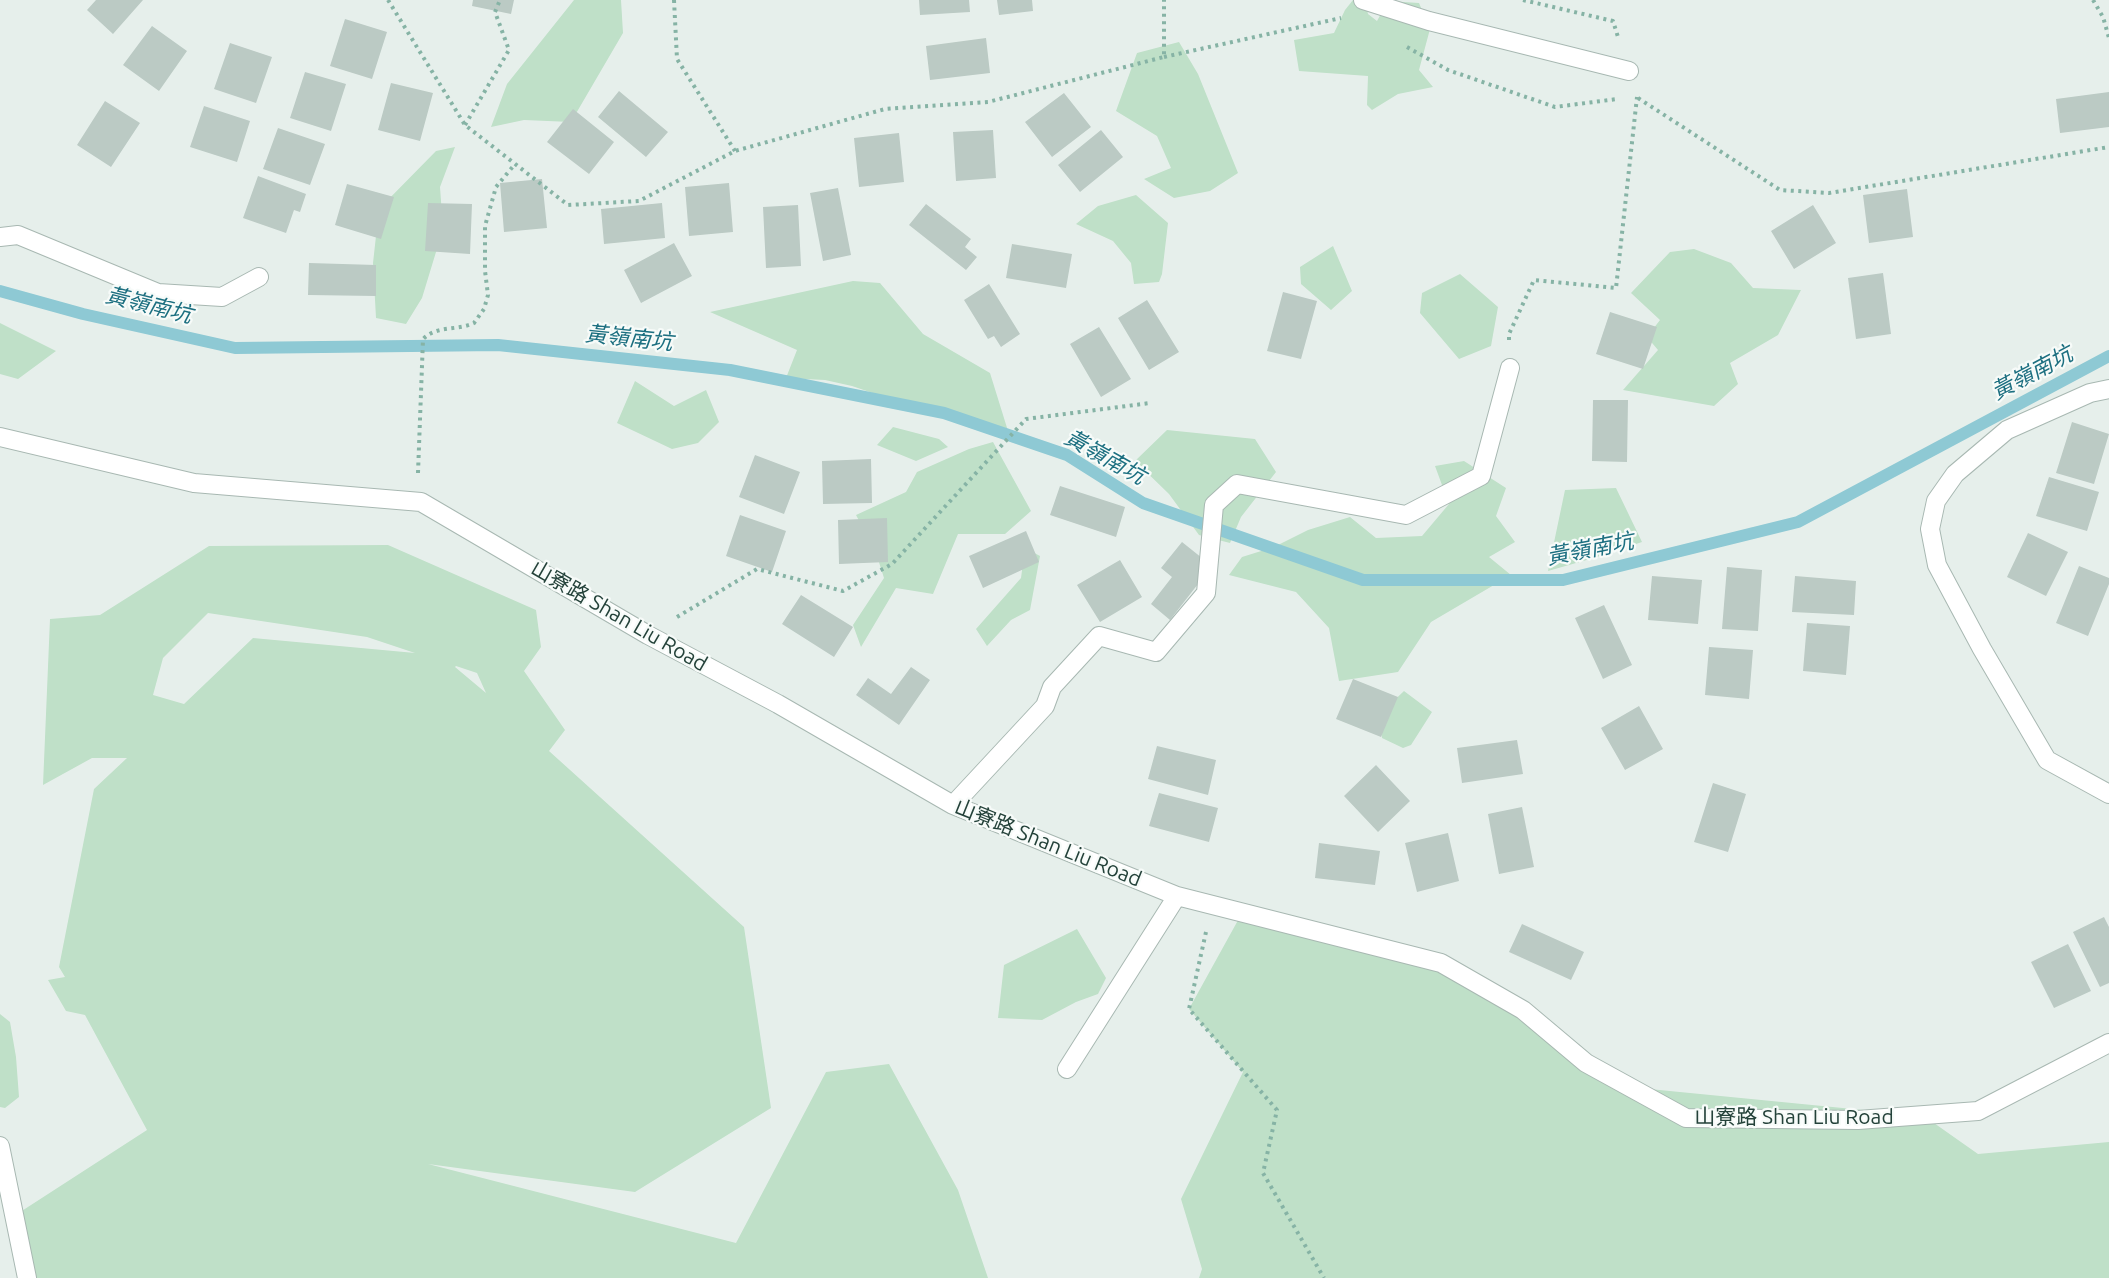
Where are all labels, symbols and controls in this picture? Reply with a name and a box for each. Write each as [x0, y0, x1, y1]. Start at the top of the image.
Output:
water label: 黃嶺南坑 [103, 282, 195, 328]
water label: 黃嶺南坑 [584, 320, 674, 356]
water label: 黃嶺南坑 [1987, 341, 2077, 405]
water label: 黃嶺南坑 [1060, 424, 1150, 490]
water label: 黃嶺南坑 [1544, 528, 1636, 570]
street label: 山寮路 Shan Liu Road [526, 555, 712, 677]
street label: 山寮路 Shan Liu Road [951, 794, 1145, 892]
street label: 山寮路 Shan Liu Road [1694, 1104, 1894, 1130]

